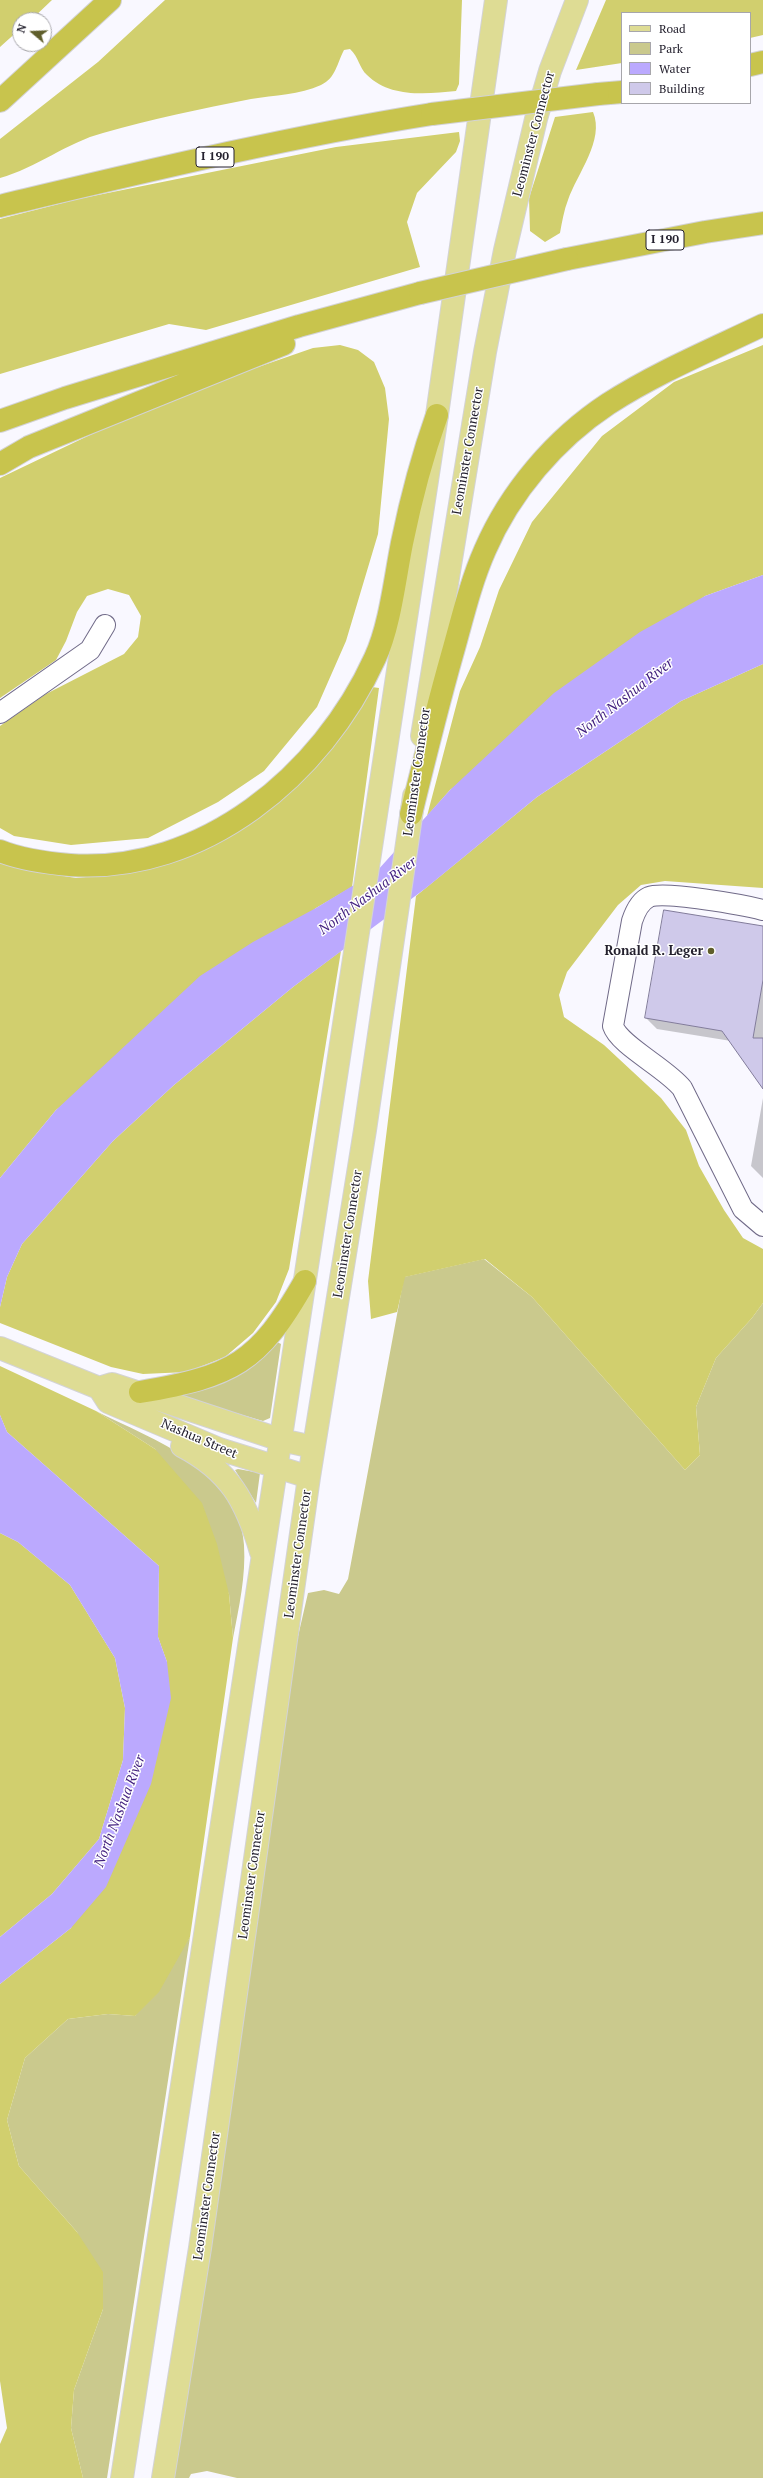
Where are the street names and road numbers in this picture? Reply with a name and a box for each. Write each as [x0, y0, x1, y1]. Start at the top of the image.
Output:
street label: Leominster Connector [510, 70, 558, 198]
road number: I 190 [196, 147, 234, 167]
road number: I 190 [646, 230, 684, 250]
street label: Leominster Connector [449, 386, 487, 516]
street label: Leominster Connector [400, 707, 434, 837]
street label: Leominster Connector [330, 1169, 366, 1299]
street label: Nashua Street [159, 1416, 239, 1462]
street label: Leominster Connector [281, 1489, 315, 1619]
street label: Leominster Connector [235, 1810, 269, 1940]
street label: Leominster Connector [190, 2131, 224, 2261]

